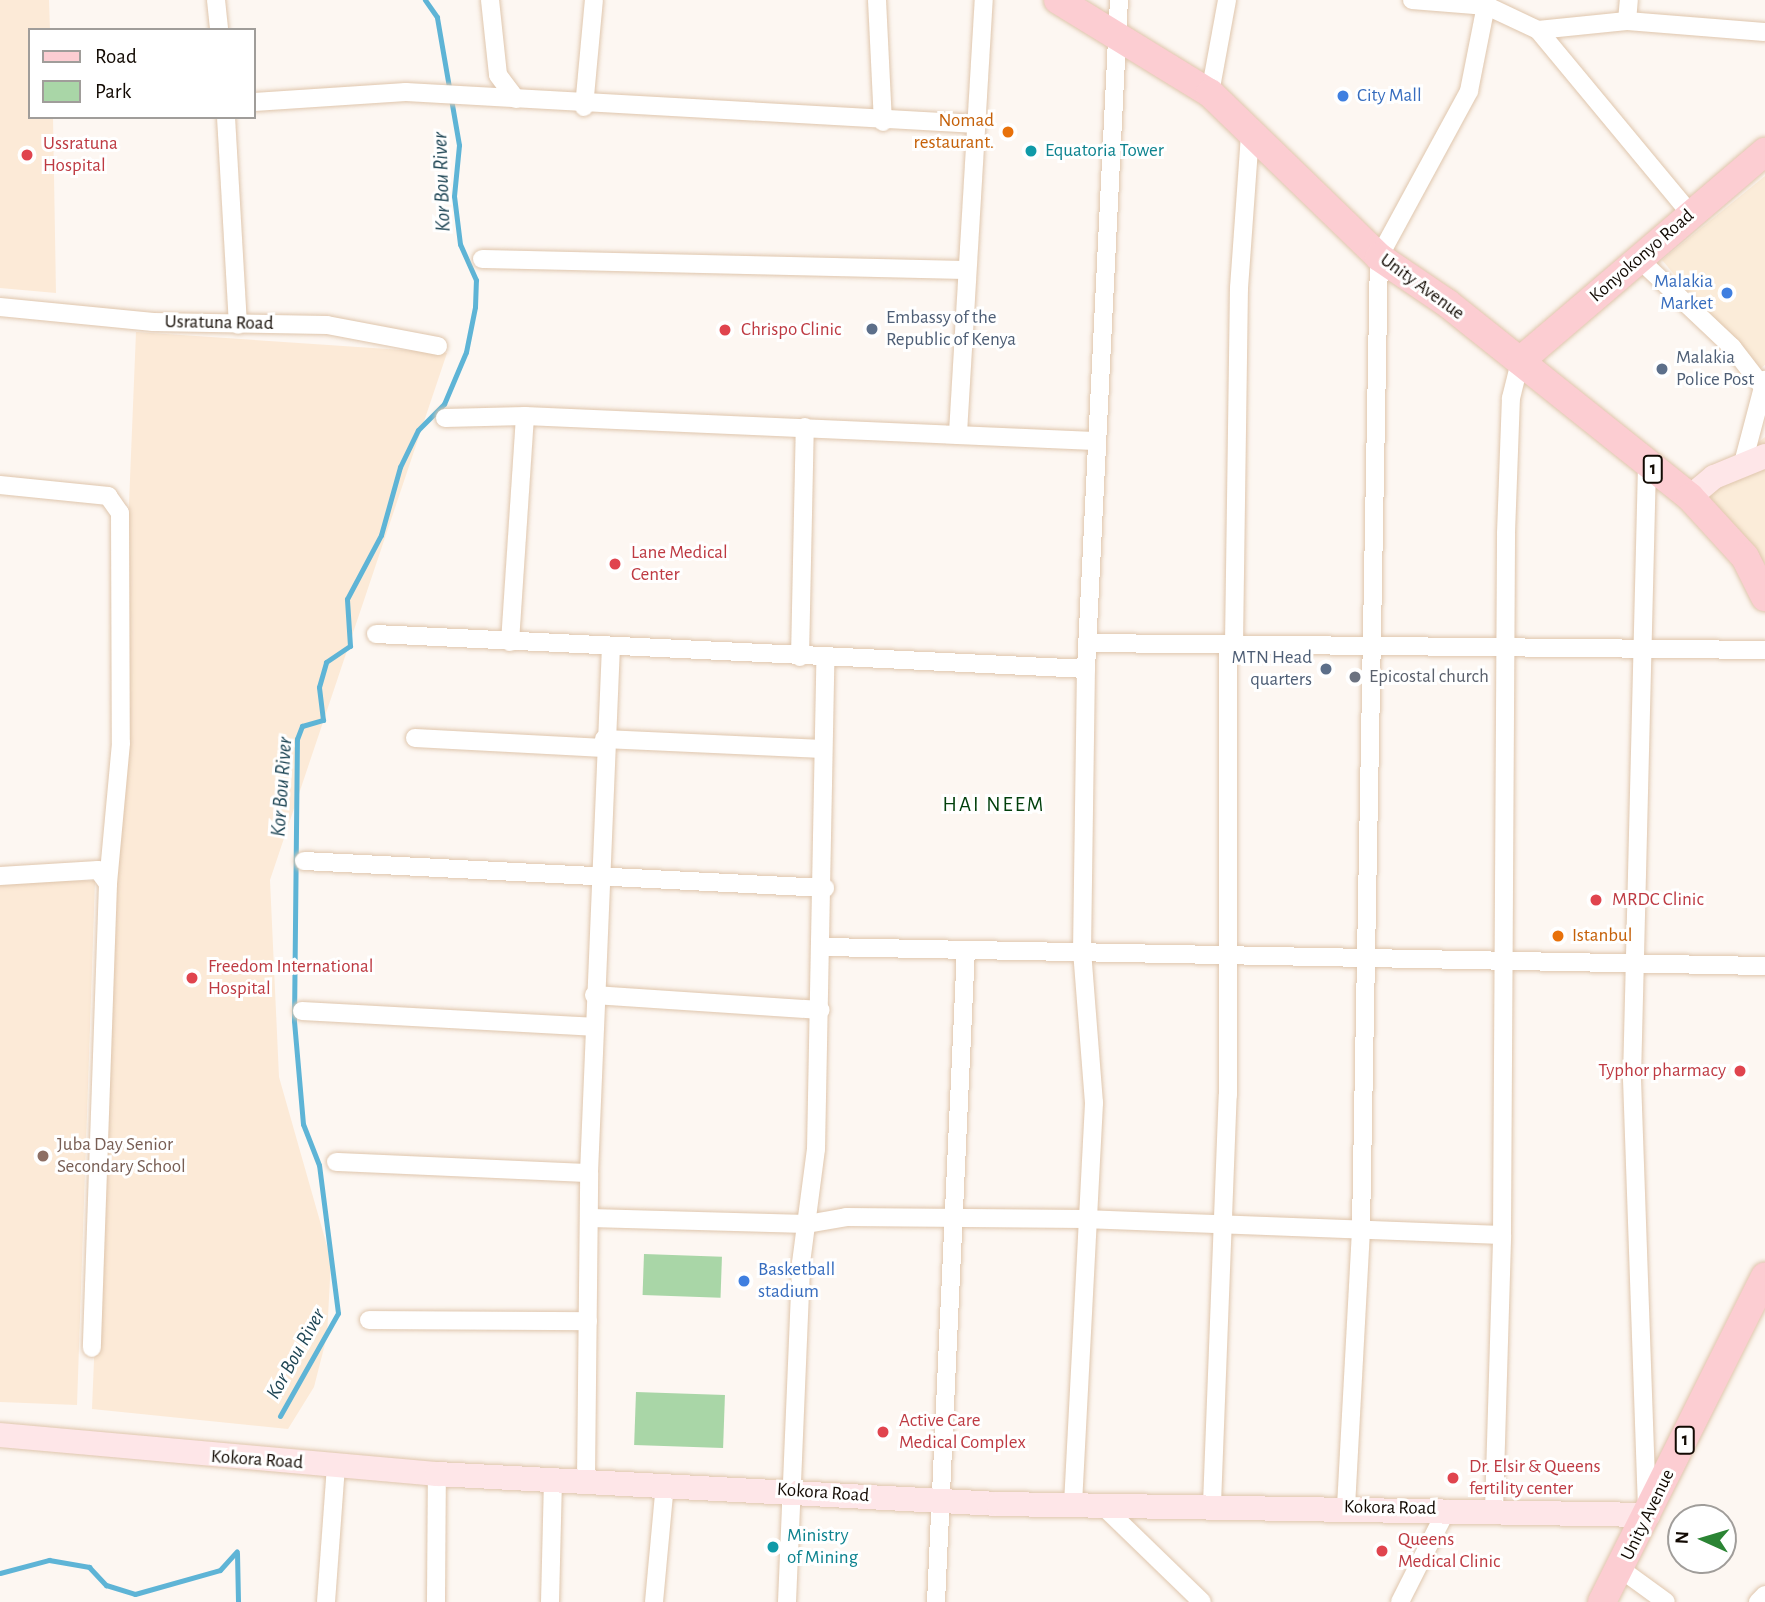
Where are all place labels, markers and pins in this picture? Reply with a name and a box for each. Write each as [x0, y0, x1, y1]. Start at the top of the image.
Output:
place label: City Mall [1357, 85, 1422, 107]
marker: City Mall [1335, 88, 1351, 104]
place label: Nomad restaurant. [914, 110, 994, 154]
marker: Nomad restaurant. [1000, 124, 1016, 140]
place label: Ussratuna Hospital [43, 133, 118, 177]
place label: Equatoria Tower [1045, 140, 1164, 162]
marker: Equatoria Tower [1023, 143, 1039, 159]
marker: Ussratuna Hospital [17, 145, 37, 165]
place label: Malakia Market [1654, 271, 1713, 315]
marker: Malakia Market [1719, 285, 1735, 301]
place label: Embassy of the Republic of Kenya [886, 307, 1016, 351]
place label: Chrispo Clinic [741, 319, 841, 341]
marker: Chrispo Clinic [715, 320, 735, 340]
marker: Embassy of the Republic of Kenya [864, 321, 880, 337]
place label: Malakia Police Post [1676, 347, 1754, 391]
marker: Malakia Police Post [1654, 361, 1670, 377]
place label: Lane Medical Center [631, 542, 728, 586]
marker: Lane Medical Center [605, 554, 625, 574]
place label: MTN Head quarters [1232, 647, 1312, 691]
marker: MTN Head quarters [1318, 661, 1334, 677]
place label: Epicostal church [1369, 666, 1489, 688]
marker: Epicostal church [1347, 669, 1363, 685]
place label: MRDC Clinic [1612, 889, 1704, 911]
marker: MRDC Clinic [1586, 890, 1606, 910]
place label: Istanbul [1572, 925, 1632, 947]
marker: Istanbul [1550, 928, 1566, 944]
place label: Freedom International Hospital [208, 956, 374, 1000]
marker: Freedom International Hospital [182, 968, 202, 988]
place label: Typhor pharmacy [1598, 1060, 1726, 1082]
marker: Typhor pharmacy [1732, 1063, 1748, 1079]
place label: Juba Day Senior Secondary School [57, 1134, 186, 1178]
marker: Juba Day Senior Secondary School [35, 1148, 51, 1164]
place label: Basketball stadium [758, 1259, 835, 1303]
marker: Basketball stadium [736, 1273, 752, 1289]
place label: Active Care Medical Complex [899, 1410, 1026, 1454]
marker: Active Care Medical Complex [873, 1422, 893, 1442]
place label: Dr. Elsir & Queens fertility center [1469, 1456, 1601, 1500]
marker: Dr. Elsir & Queens fertility center [1443, 1468, 1463, 1488]
place label: Ministry of Mining [787, 1525, 858, 1569]
place label: Queens Medical Clinic [1398, 1529, 1500, 1573]
marker: Ministry of Mining [765, 1539, 781, 1555]
marker: Queens Medical Clinic [1372, 1541, 1392, 1561]

